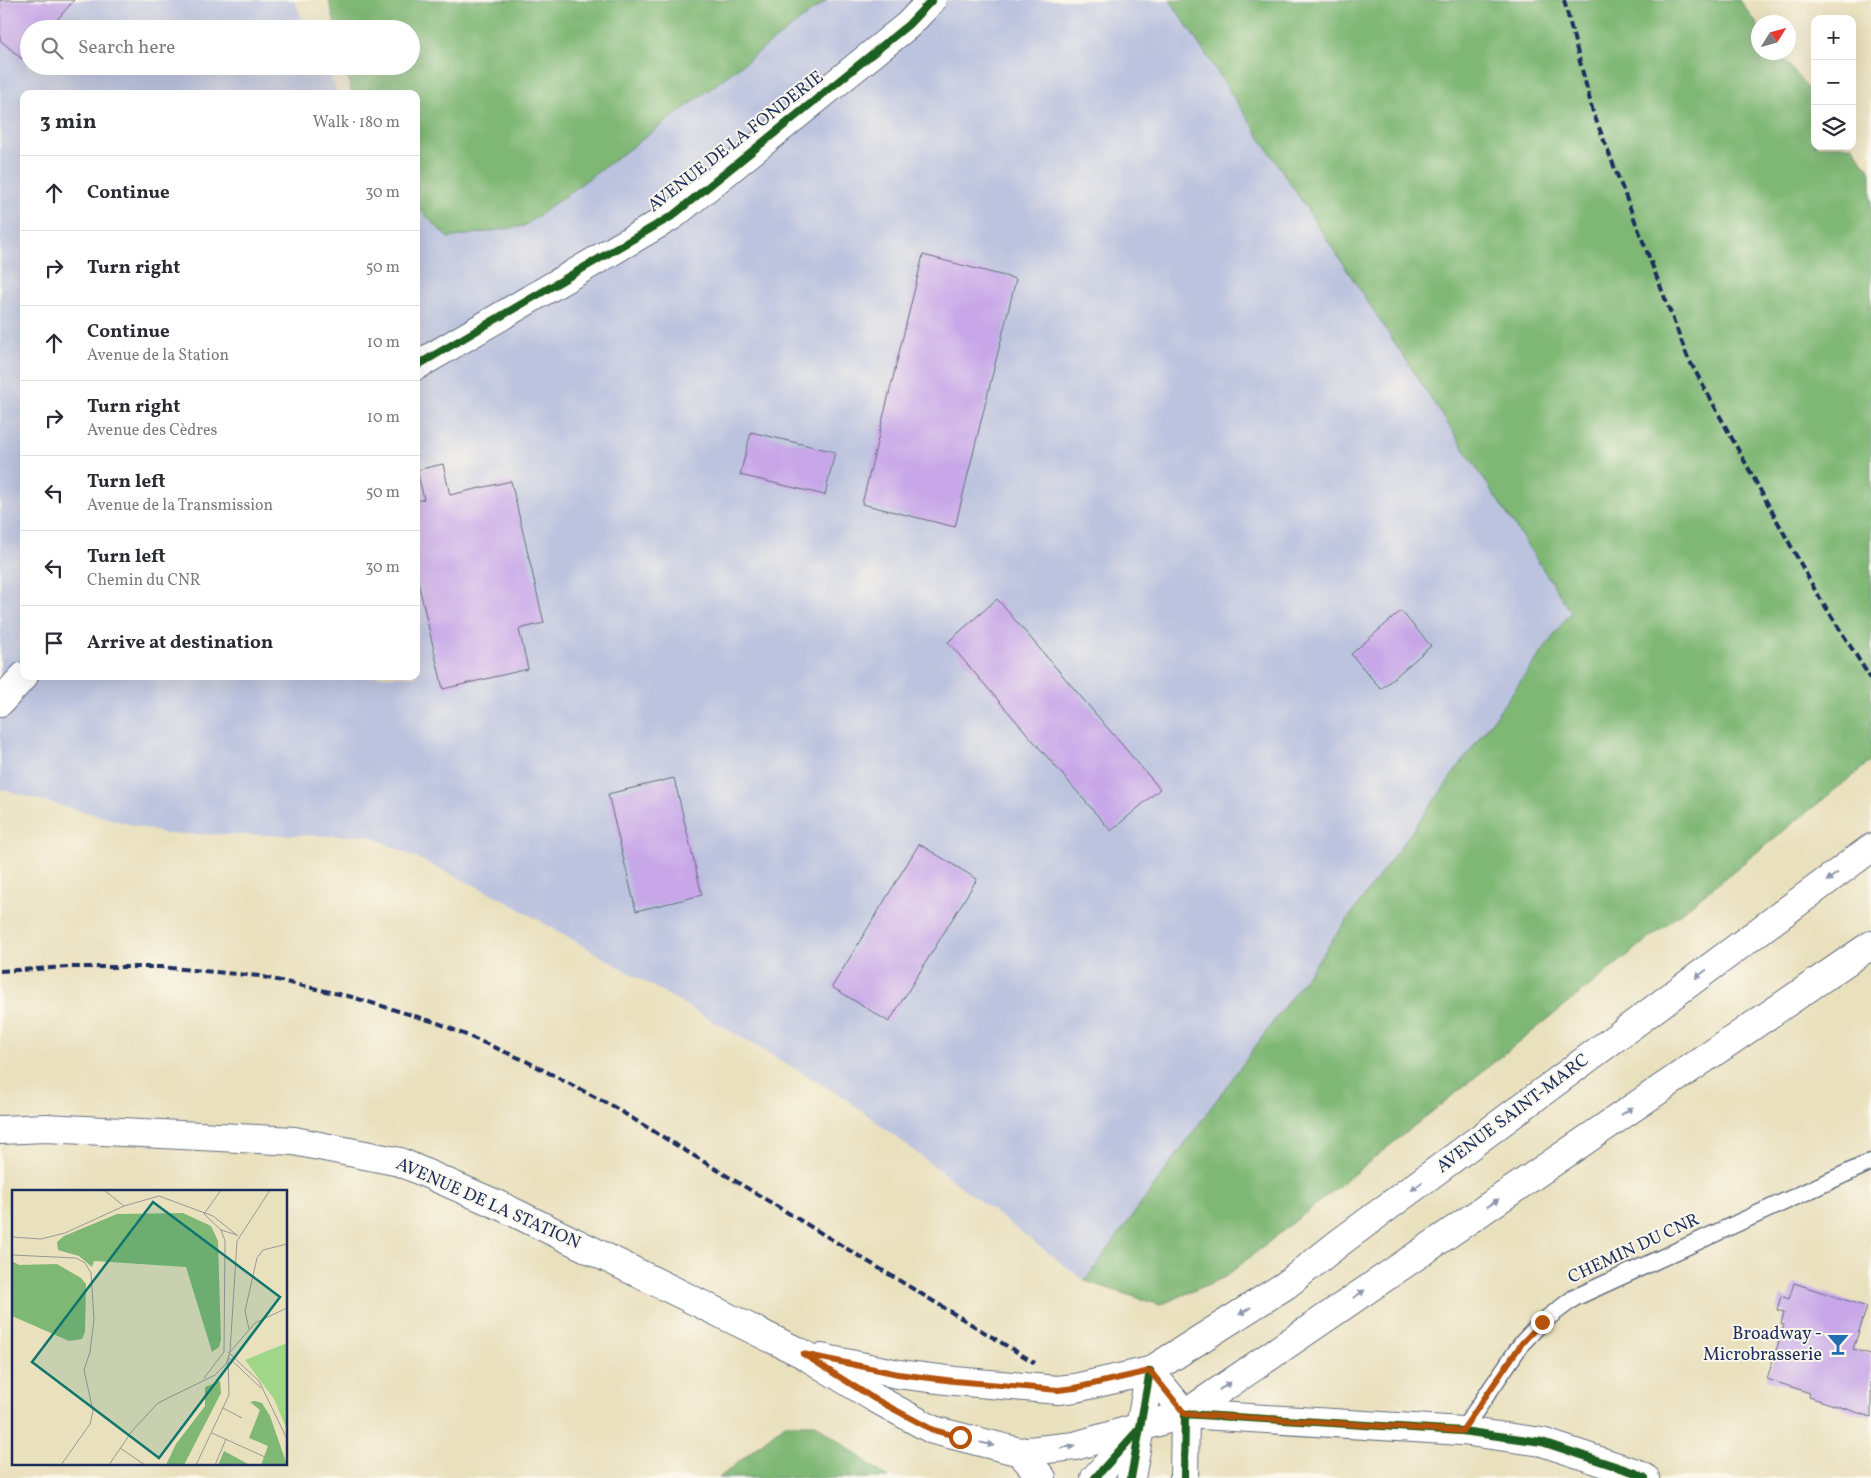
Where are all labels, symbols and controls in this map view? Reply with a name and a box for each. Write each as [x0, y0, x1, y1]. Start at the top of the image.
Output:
north arrow [1751, 15, 1796, 60]
map controls [1811, 15, 1856, 150]
button: + [1811, 15, 1856, 60]
search box [20, 20, 420, 75]
icon: search [38, 34, 66, 62]
text: Search here [78, 35, 175, 61]
button: − [1811, 60, 1856, 105]
street label: AVENUE DE LA FONDERIE [643, 65, 829, 219]
button: layers [1811, 105, 1856, 150]
text: 3 min [40, 108, 96, 137]
text: Walk · 180 m [313, 112, 400, 134]
icon: ahead [40, 179, 68, 207]
text: Continue [87, 180, 170, 206]
text: 30 m [365, 182, 400, 204]
icon: right [40, 254, 68, 282]
text: Turn right [87, 255, 180, 281]
text: 50 m [366, 257, 400, 279]
text: Continue [87, 319, 170, 345]
icon: ahead [40, 329, 68, 357]
text: 10 m [367, 332, 400, 354]
text: Avenue de la Station [87, 345, 229, 367]
text: Turn right [87, 394, 180, 420]
icon: right [40, 404, 68, 432]
text: 10 m [367, 407, 400, 429]
text: Avenue des Cèdres [87, 420, 217, 442]
text: Turn left [87, 469, 166, 495]
icon: left [40, 479, 68, 507]
text: 50 m [366, 482, 400, 504]
text: Avenue de la Transmission [87, 495, 273, 517]
text: Turn left [87, 544, 166, 570]
icon: left [40, 554, 68, 582]
text: 30 m [365, 557, 400, 579]
text: Chemin du CNR [87, 570, 201, 592]
icon: arrive [40, 629, 68, 657]
text: Arrive at destination [87, 630, 273, 656]
one-way arrow [1825, 872, 1839, 882]
one-way arrow [1695, 969, 1708, 979]
street label: AVENUE SAINT-MARC [1432, 1048, 1594, 1180]
one-way arrow [1621, 1106, 1634, 1116]
street label: AVENUE DE LA STATION [392, 1152, 584, 1256]
one-way arrow [1410, 1181, 1424, 1191]
inset map [12, 1190, 288, 1466]
one-way arrow [1486, 1198, 1500, 1208]
street label: CHEMIN DU CNR [1564, 1208, 1704, 1290]
one-way arrow [1352, 1289, 1366, 1299]
one-way arrow [1238, 1306, 1252, 1316]
route end [1531, 1311, 1554, 1334]
place label: Broadway - Microbrasserie [1703, 1322, 1822, 1368]
bar icon: Broadway - Microbrasserie [1825, 1331, 1851, 1357]
one-way arrow [1218, 1381, 1232, 1391]
route start [949, 1426, 972, 1449]
one-way arrow [979, 1440, 994, 1448]
one-way arrow [1060, 1443, 1076, 1451]

